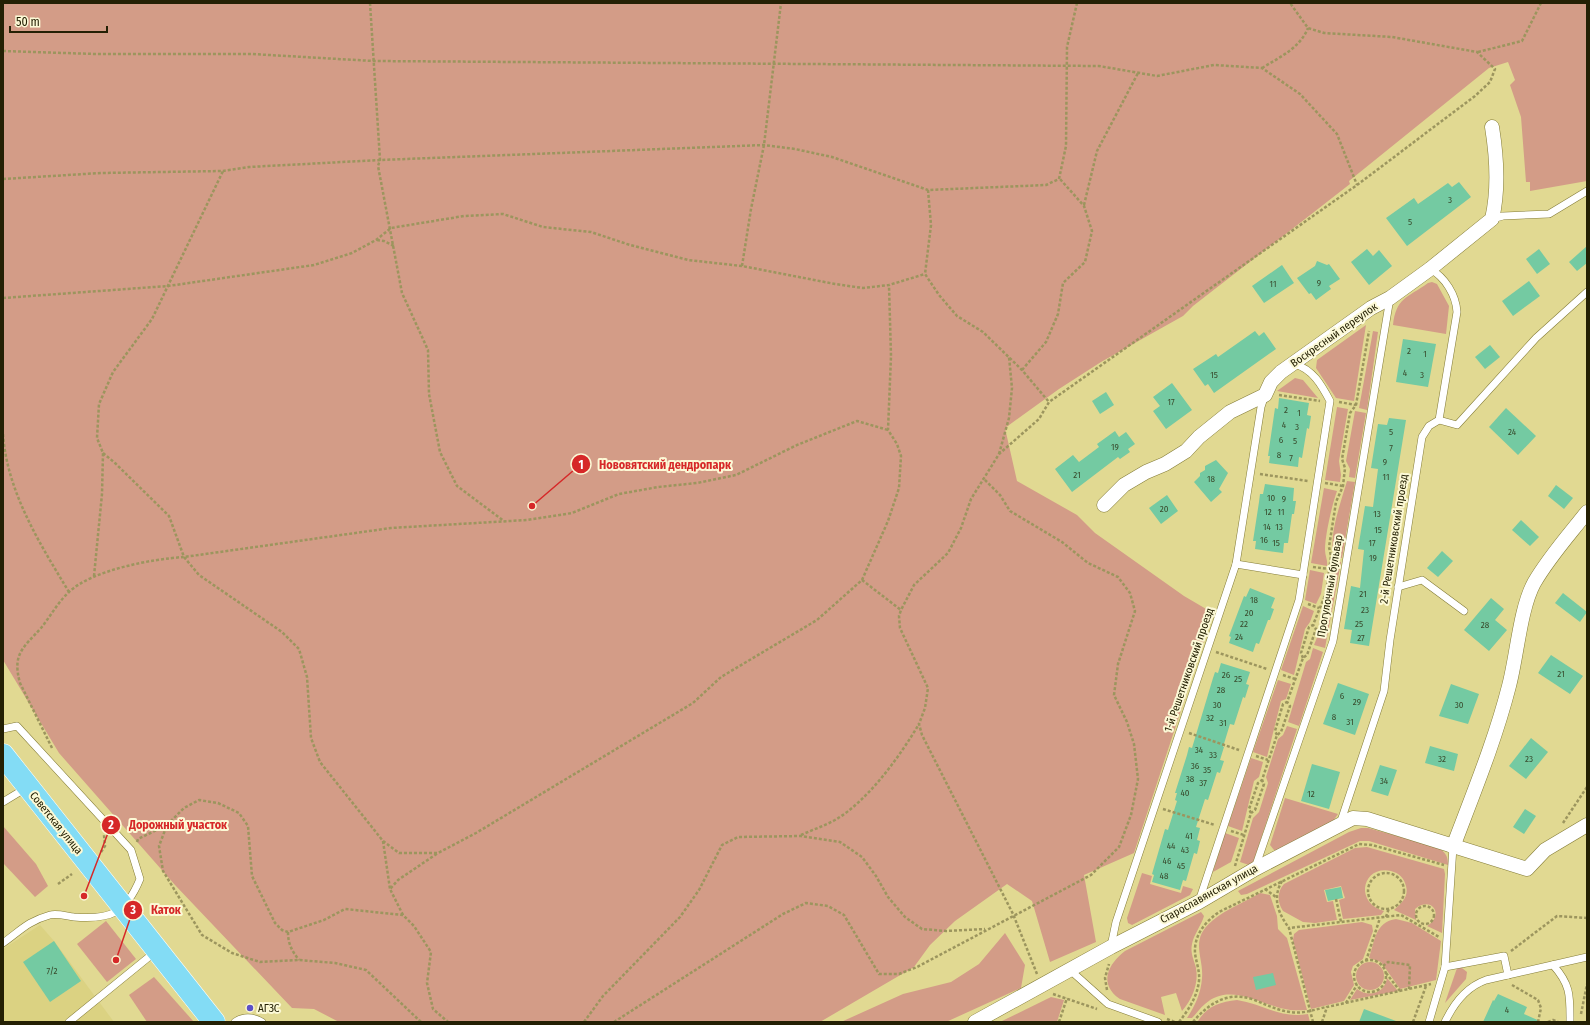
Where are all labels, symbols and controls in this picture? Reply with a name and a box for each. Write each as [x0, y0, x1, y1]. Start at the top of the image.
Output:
scale bar [10, 8, 107, 34]
text: 50 m [16, 15, 40, 29]
house number: 3 [1448, 195, 1452, 205]
house number: 5 [1408, 217, 1412, 227]
house number: 9 [1317, 278, 1321, 288]
house number: 11 [1270, 279, 1276, 289]
street label: Воскресный переулок [1288, 300, 1381, 370]
house number: 2 [1407, 346, 1411, 356]
house number: 1 [1423, 349, 1427, 359]
house number: 4 [1403, 368, 1408, 378]
house number: 15 [1210, 370, 1218, 380]
house number: 3 [1420, 370, 1424, 380]
house number: 17 [1167, 397, 1175, 407]
house number: 2 [1284, 405, 1288, 415]
house number: 1 [1297, 408, 1301, 418]
house number: 4 [1282, 420, 1287, 430]
house number: 3 [1295, 422, 1299, 432]
house number: 5 [1389, 427, 1393, 437]
house number: 24 [1508, 427, 1517, 437]
house number: 6 [1279, 435, 1284, 445]
house number: 5 [1293, 436, 1297, 446]
house number: 19 [1111, 442, 1119, 452]
house number: 7 [1389, 443, 1393, 453]
house number: 8 [1277, 450, 1282, 460]
callout: Нововятский дендропарк [571, 452, 739, 476]
house number: 7 [1289, 453, 1293, 463]
house number: 9 [1383, 457, 1387, 467]
text: 1 [578, 458, 584, 472]
text: Нововятский дендропарк [599, 458, 732, 472]
house number: 21 [1073, 470, 1081, 480]
house number: 11 [1383, 472, 1389, 482]
street label: 2-й Решетниковский проезд [1377, 473, 1411, 605]
house number: 18 [1207, 474, 1216, 484]
house number: 10 [1267, 493, 1275, 503]
house number: 9 [1282, 494, 1286, 504]
house number: 20 [1160, 504, 1169, 514]
house number: 12 [1264, 507, 1272, 517]
house number: 11 [1278, 507, 1284, 517]
house number: 13 [1373, 509, 1381, 519]
house number: 14 [1263, 522, 1272, 532]
house number: 13 [1275, 522, 1283, 532]
house number: 15 [1374, 525, 1382, 535]
street label: Прогулочный бульвар [1315, 534, 1345, 638]
house number: 16 [1260, 535, 1269, 545]
house number: 15 [1272, 538, 1280, 548]
house number: 17 [1368, 538, 1376, 548]
house number: 19 [1369, 553, 1377, 563]
house number: 21 [1359, 589, 1367, 599]
house number: 18 [1250, 595, 1259, 605]
house number: 23 [1361, 605, 1369, 615]
street label: 1-й Решетниковский проезд [1162, 606, 1217, 734]
house number: 20 [1245, 608, 1254, 618]
house number: 22 [1240, 619, 1248, 629]
house number: 25 [1355, 619, 1363, 629]
house number: 28 [1481, 620, 1490, 630]
house number: 24 [1235, 632, 1244, 642]
house number: 27 [1357, 633, 1365, 643]
house number: 21 [1557, 669, 1565, 679]
house number: 26 [1222, 670, 1231, 680]
house number: 25 [1234, 674, 1242, 684]
house number: 28 [1217, 685, 1226, 695]
house number: 6 [1340, 691, 1345, 701]
house number: 29 [1353, 697, 1361, 707]
house number: 30 [1213, 700, 1222, 710]
house number: 30 [1455, 700, 1464, 710]
house number: 8 [1332, 712, 1337, 722]
house number: 32 [1206, 713, 1214, 723]
house number: 31 [1346, 717, 1354, 727]
house number: 31 [1219, 718, 1227, 728]
house number: 34 [1195, 745, 1204, 755]
house number: 33 [1209, 750, 1217, 760]
house number: 32 [1438, 754, 1446, 764]
house number: 23 [1525, 754, 1533, 764]
house number: 36 [1191, 761, 1200, 771]
house number: 35 [1203, 765, 1211, 775]
house number: 38 [1186, 774, 1195, 784]
house number: 34 [1380, 776, 1389, 786]
house number: 37 [1199, 778, 1207, 788]
house number: 40 [1180, 788, 1190, 798]
street label: Советская улица [27, 789, 85, 857]
house number: 12 [1307, 789, 1315, 799]
callout: Дорожный участок [101, 813, 235, 837]
text: 2 [107, 818, 114, 832]
text: Дорожный участок [128, 818, 228, 832]
house number: 41 [1185, 831, 1193, 841]
house number: 44 [1167, 841, 1176, 851]
house number: 43 [1181, 845, 1189, 855]
house number: 46 [1163, 856, 1172, 866]
house number: 45 [1177, 861, 1185, 871]
street label: Старославянская улица [1158, 862, 1260, 926]
house number: 48 [1160, 871, 1169, 881]
callout: Каток [123, 898, 189, 922]
text: 3 [129, 903, 136, 917]
text: Каток [151, 903, 182, 917]
house number: 7/2 [46, 966, 58, 976]
place label: АГЗС [258, 1002, 280, 1015]
marker: АГЗС [245, 1003, 255, 1013]
house number: 4 [1505, 1005, 1510, 1015]

